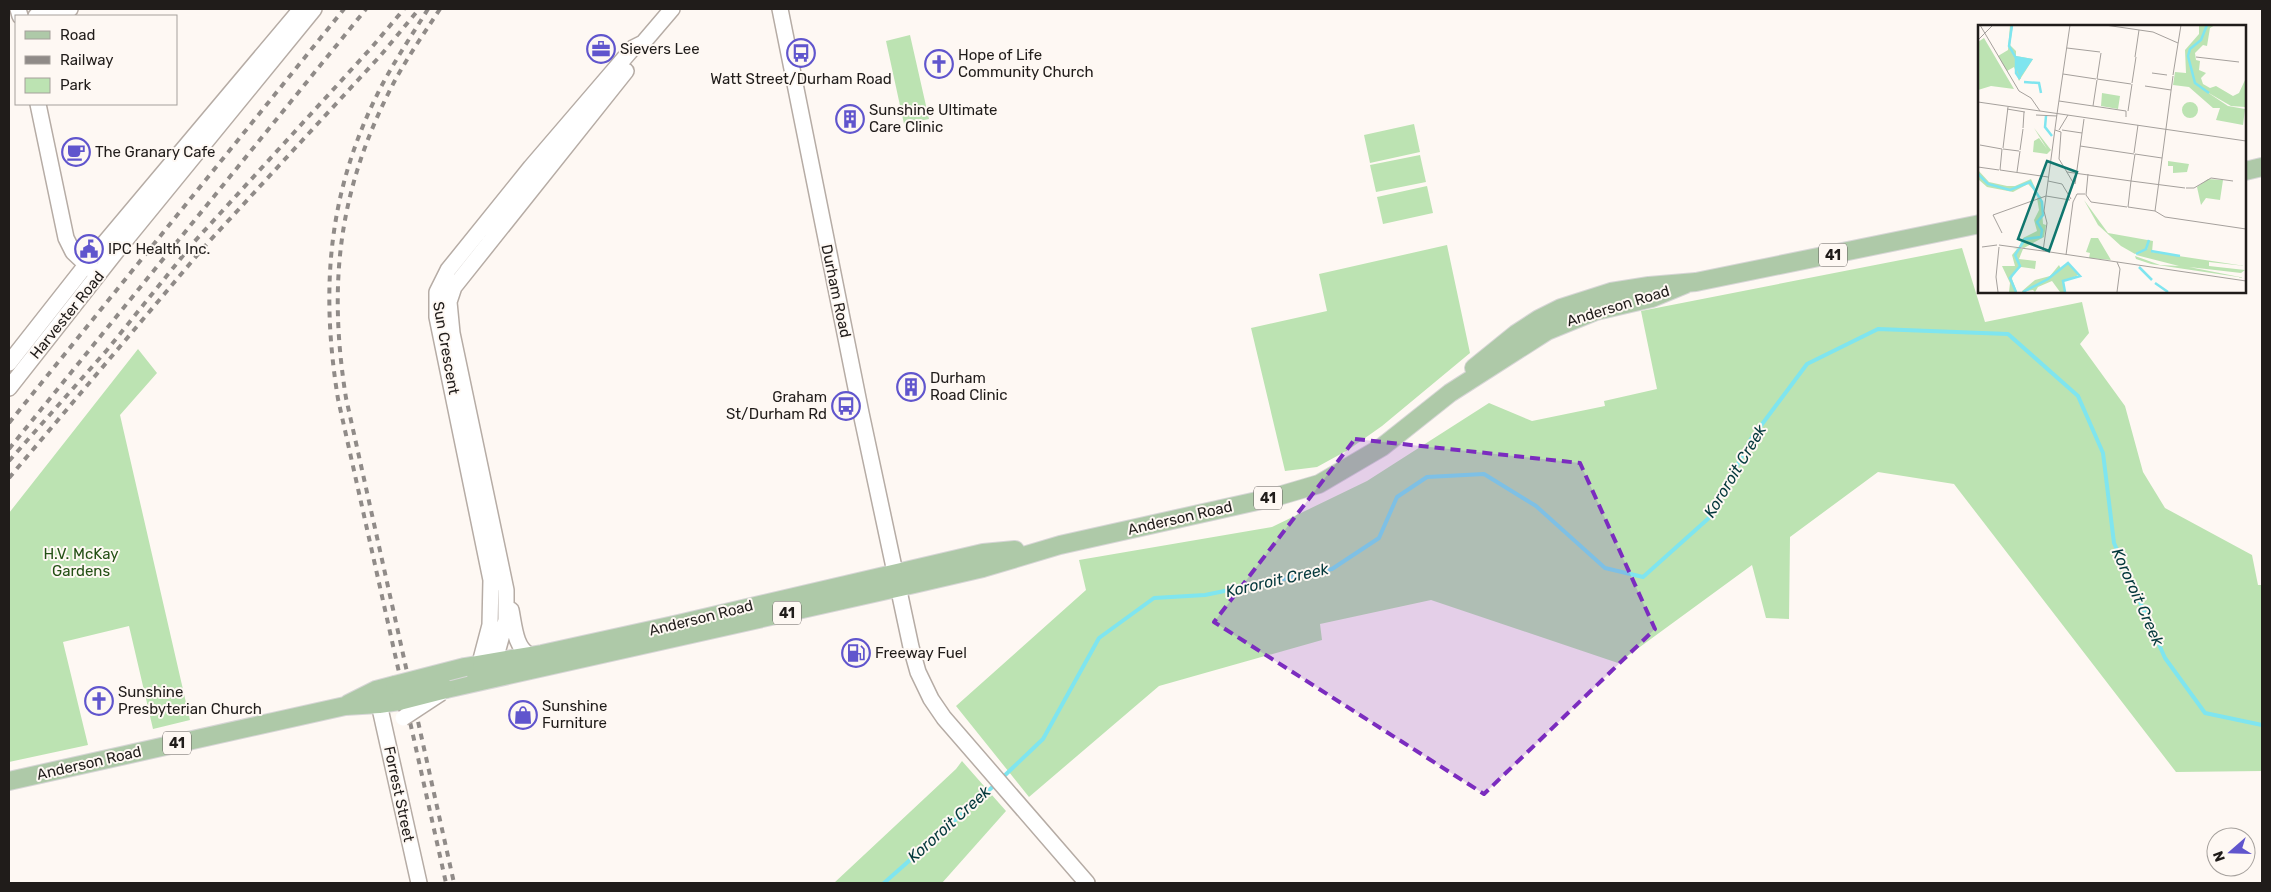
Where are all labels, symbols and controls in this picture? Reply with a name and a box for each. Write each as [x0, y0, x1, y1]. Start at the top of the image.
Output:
legend [15, 15, 178, 105]
inset map [1978, 25, 2246, 292]
text: Road [60, 26, 96, 44]
office icon: Sievers Lee [586, 34, 616, 64]
bus stop icon: Watt Street/Durham Road [786, 38, 816, 68]
place label: Sievers Lee [620, 40, 700, 58]
place label: Hope of Life Community Church [958, 46, 1094, 81]
church icon: Hope of Life Community Church [924, 49, 954, 79]
text: Railway [60, 51, 114, 69]
place label: Watt Street/Durham Road [710, 70, 892, 88]
text: Park [60, 76, 91, 94]
place label: Sunshine Ultimate Care Clinic [869, 101, 998, 136]
building icon: Sunshine Ultimate Care Clinic [835, 104, 865, 134]
cafe icon: The Granary Cafe [61, 137, 91, 167]
place label: The Granary Cafe [95, 143, 216, 161]
public building icon: IPC Health Inc. [74, 234, 104, 264]
place label: IPC Health Inc. [108, 240, 210, 258]
street label: Durham Road [817, 243, 855, 339]
road number: 41 [1819, 244, 1847, 266]
street label: Harvester Road [26, 268, 108, 362]
street label: Anderson Road [1564, 282, 1672, 330]
street label: Sun Crescent [429, 300, 463, 396]
place label: Durham Road Clinic [930, 369, 1008, 404]
building icon: Durham Road Clinic [896, 372, 926, 402]
place label: Graham St/Durham Rd [726, 388, 827, 423]
bus stop icon: Graham St/Durham Rd [831, 391, 861, 421]
water label: Kororoit Creek [1700, 420, 1771, 521]
road number: 41 [1254, 486, 1282, 509]
street label: Anderson Road [1126, 497, 1234, 539]
park label: H.V. McKay Gardens [43, 545, 119, 580]
water label: Kororoit Creek [2108, 545, 2168, 650]
water label: Kororoit Creek [1224, 559, 1331, 601]
street label: Anderson Road [647, 596, 755, 640]
road number: 41 [773, 602, 801, 624]
fuel station icon: Freeway Fuel [841, 638, 871, 668]
place label: Freeway Fuel [875, 644, 967, 662]
place label: Sunshine Presbyterian Church [118, 683, 262, 718]
church icon: Sunshine Presbyterian Church [84, 686, 114, 716]
place label: Sunshine Furniture [542, 697, 607, 732]
shop icon: Sunshine Furniture [508, 700, 538, 730]
road number: 41 [163, 731, 191, 754]
street label: Anderson Road [35, 742, 143, 784]
street label: Forrest Street [380, 744, 418, 844]
water label: Kororoit Creek [904, 781, 995, 866]
north arrow [2206, 827, 2256, 877]
text: N [2210, 849, 2229, 864]

